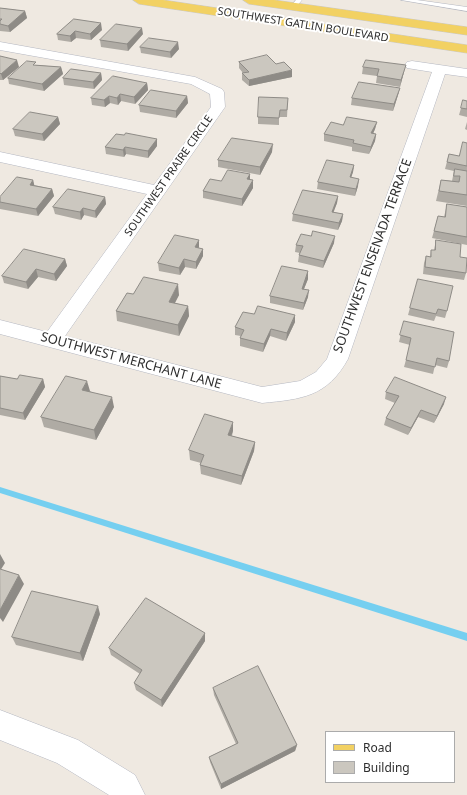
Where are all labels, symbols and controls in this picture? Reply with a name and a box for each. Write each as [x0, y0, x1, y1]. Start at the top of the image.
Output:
street label: SOUTHWEST GATLIN BOULEVARD [216, 5, 390, 45]
street label: SOUTHWEST PRAIRE CIRCLE [122, 113, 216, 239]
street label: SOUTHWEST ENSENADA TERRACE [331, 157, 415, 355]
street label: SOUTHWEST MERCHANT LANE [39, 329, 223, 393]
legend [325, 731, 455, 783]
text: Road [363, 739, 392, 756]
text: Building [363, 759, 410, 776]

